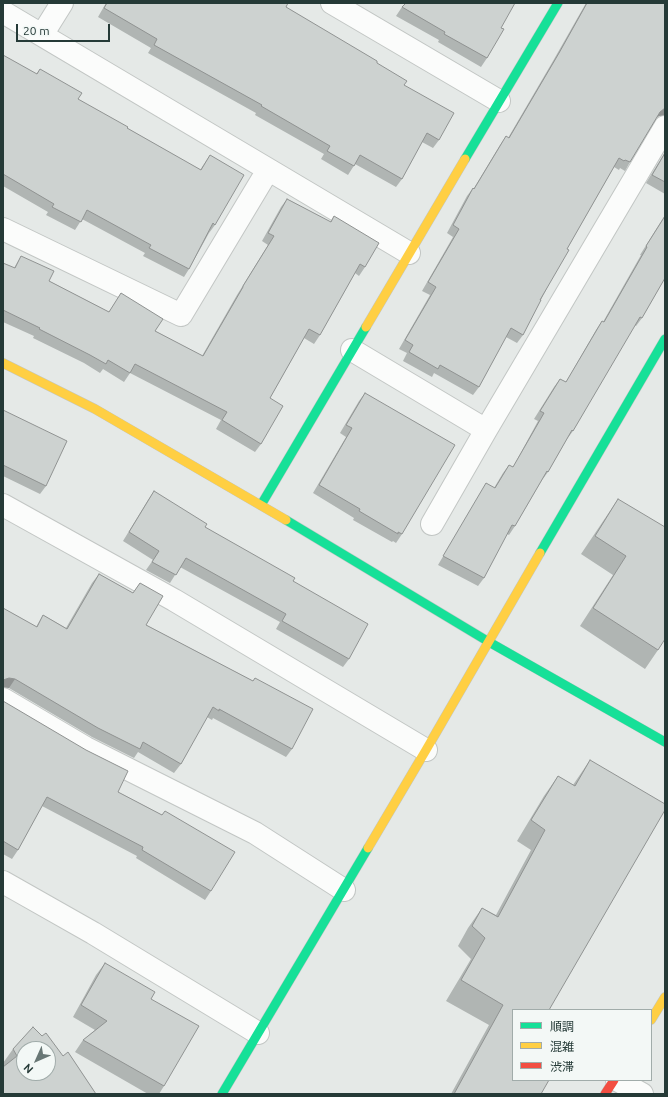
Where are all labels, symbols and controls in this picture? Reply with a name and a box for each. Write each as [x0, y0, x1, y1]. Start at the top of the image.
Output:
scale bar [18, 16, 112, 42]
text: 20 m [23, 24, 50, 37]
legend [512, 1009, 652, 1081]
text: 順調 [550, 1020, 574, 1033]
text: 混雑 [550, 1040, 574, 1053]
north arrow [16, 1041, 56, 1081]
text: 渋滞 [550, 1060, 574, 1073]
text: N [21, 1062, 35, 1076]

